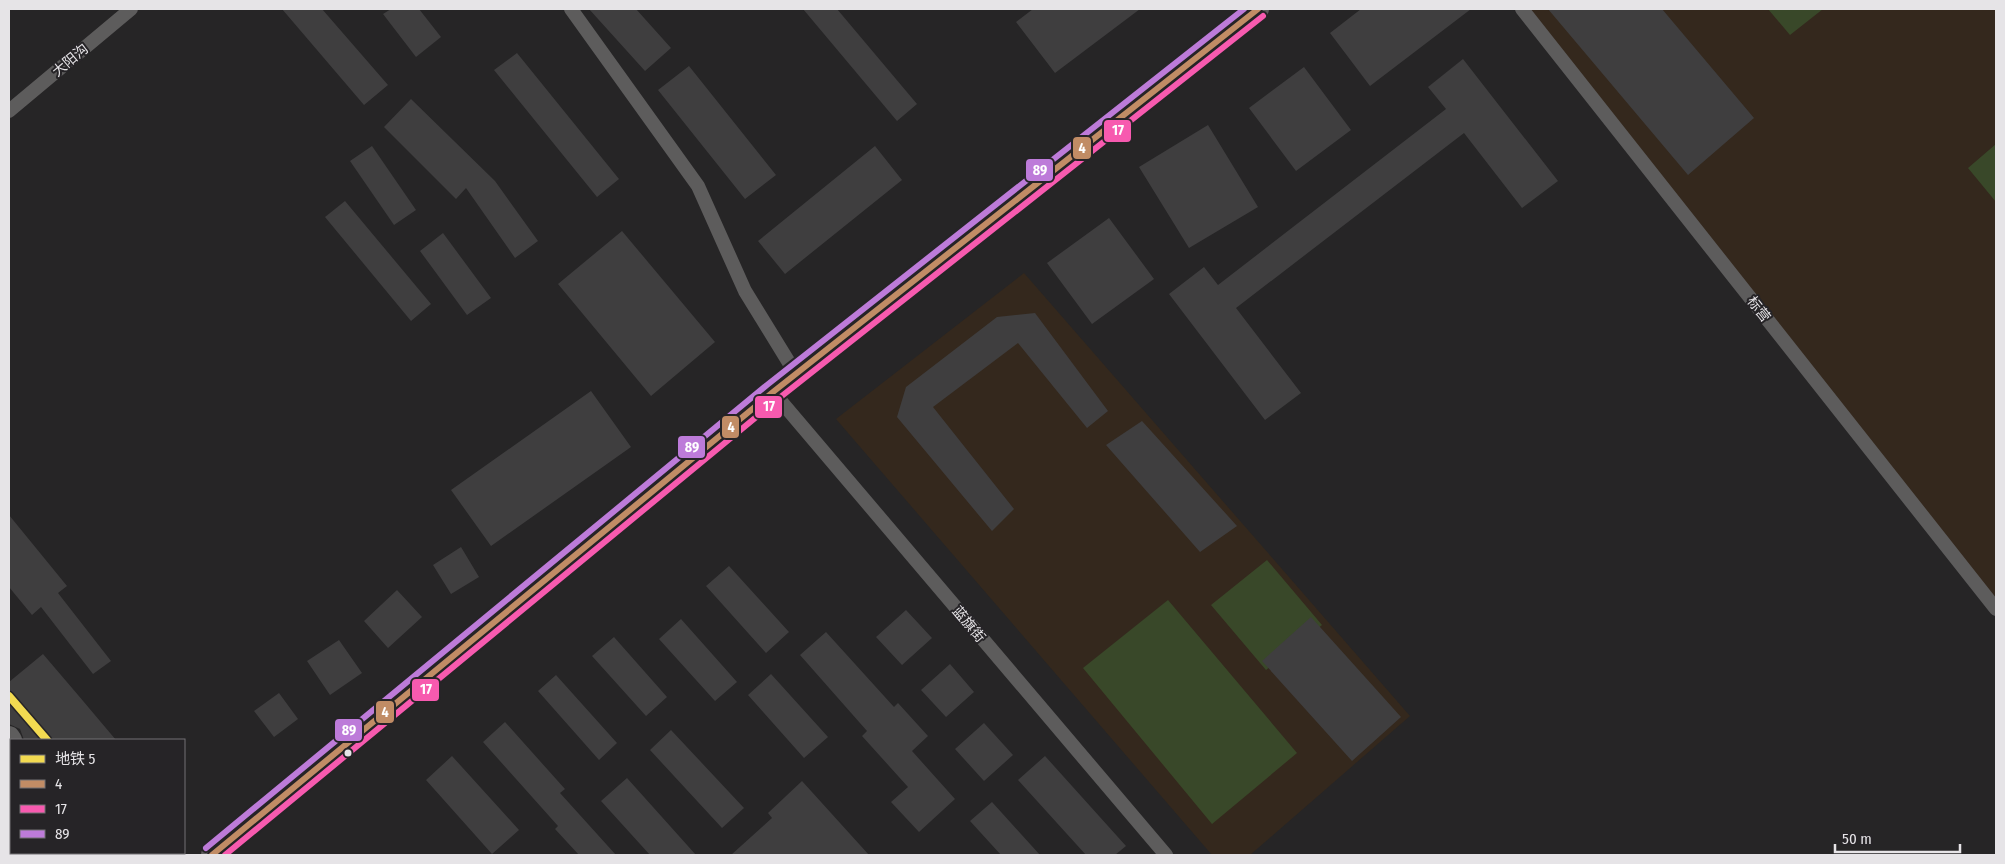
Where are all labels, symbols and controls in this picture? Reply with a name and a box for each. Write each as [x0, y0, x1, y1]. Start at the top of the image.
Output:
street label: 大阳沟 [49, 40, 92, 80]
line badge: 17 [1103, 119, 1132, 143]
text: 17 [1112, 122, 1124, 139]
line badge: 4 [1072, 136, 1092, 160]
text: 4 [1078, 140, 1086, 157]
line badge: 89 [1025, 158, 1054, 182]
text: 89 [1033, 162, 1047, 179]
street label: 标营 [1743, 293, 1774, 326]
line badge: 17 [754, 395, 783, 419]
text: 17 [763, 398, 775, 415]
line badge: 4 [721, 415, 740, 439]
text: 4 [727, 419, 735, 436]
line badge: 89 [677, 435, 706, 459]
text: 89 [685, 439, 699, 456]
street label: 蓝旗街 [949, 603, 989, 646]
line badge: 17 [411, 678, 440, 702]
text: 17 [420, 681, 432, 698]
line badge: 4 [375, 700, 395, 724]
text: 4 [381, 704, 389, 721]
line badge: 89 [334, 718, 363, 742]
text: 89 [342, 722, 356, 739]
legend [10, 739, 185, 854]
unlabelled marker [343, 748, 353, 758]
text: 地铁 5 [55, 750, 96, 768]
text: 4 [55, 775, 62, 793]
text: 17 [55, 800, 67, 818]
scale bar [1835, 822, 1960, 854]
text: 89 [55, 825, 70, 843]
text: 50 m [1842, 830, 1872, 848]

